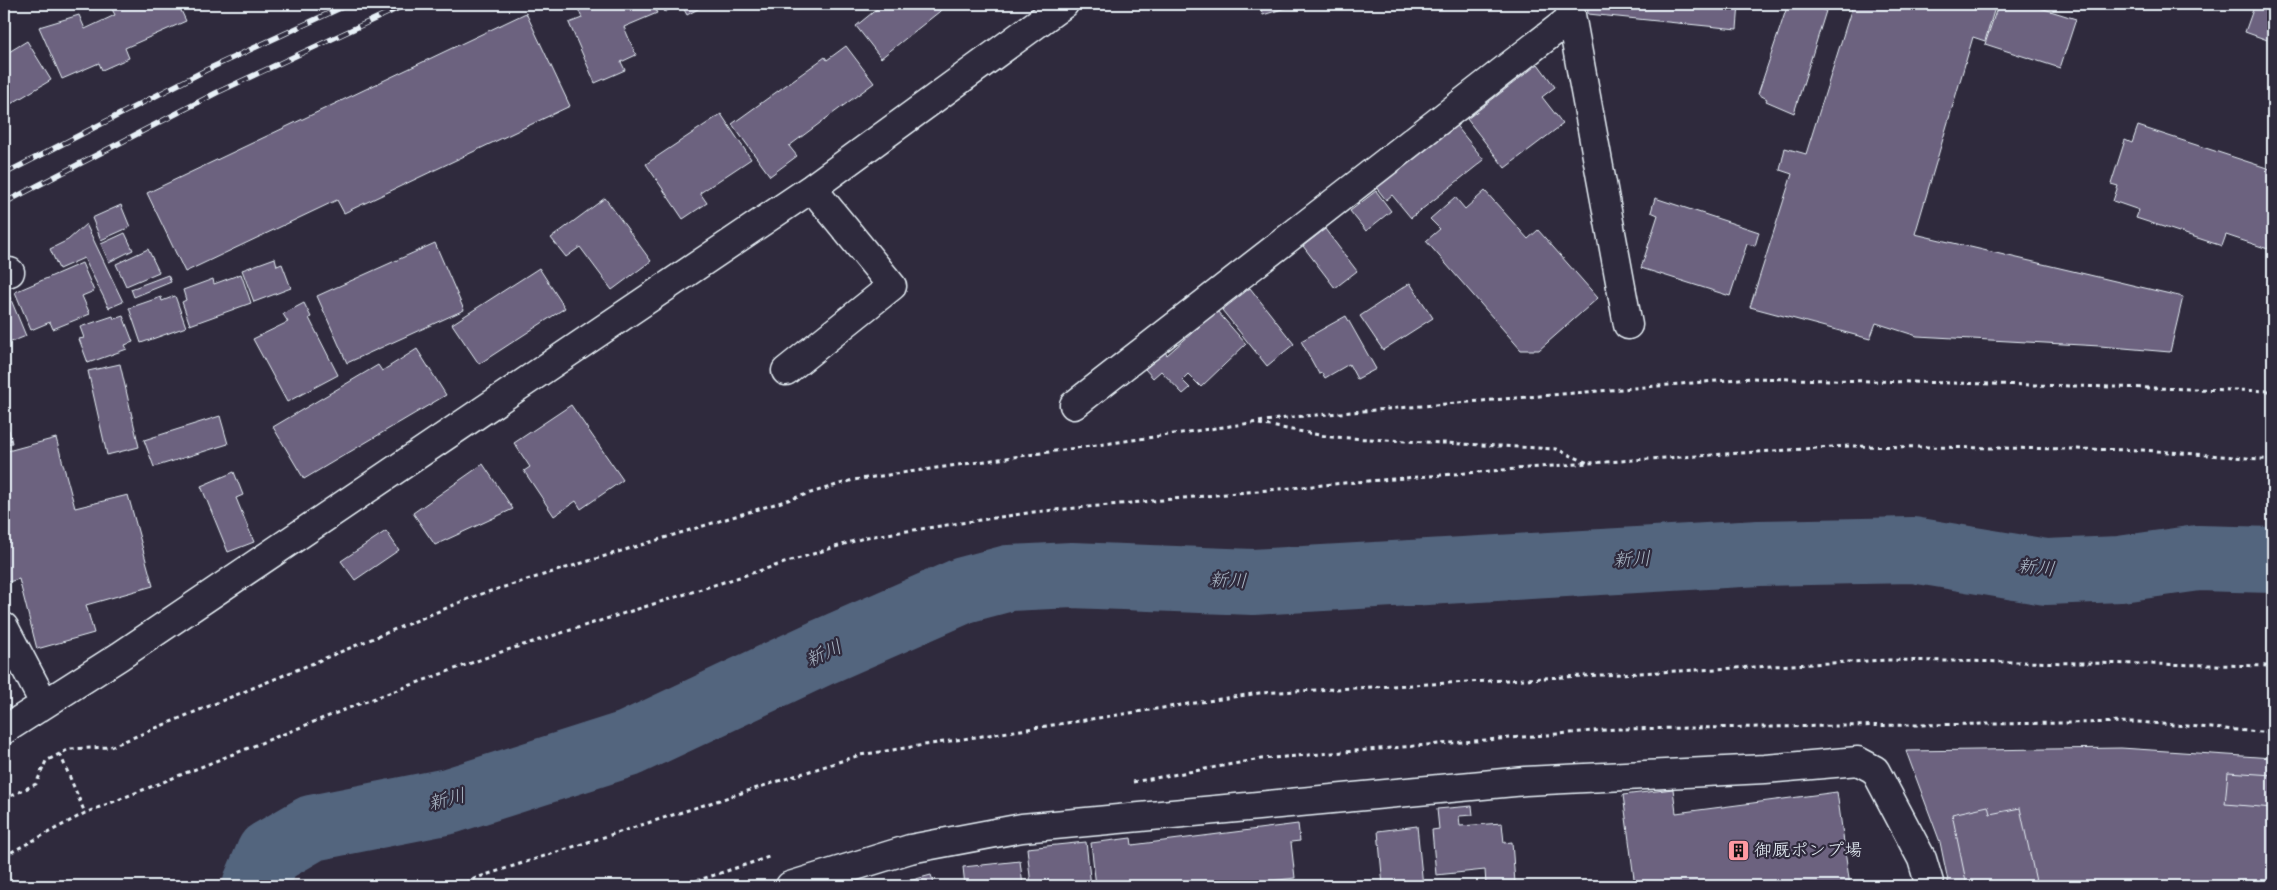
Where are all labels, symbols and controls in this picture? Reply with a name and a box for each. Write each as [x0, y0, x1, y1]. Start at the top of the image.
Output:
water label: 新川 [1612, 546, 1652, 574]
water label: 新川 [2016, 553, 2056, 583]
water label: 新川 [1209, 567, 1247, 595]
water label: 新川 [801, 634, 847, 674]
water label: 新川 [425, 782, 469, 818]
building icon: 御厩ポンプ場 [1726, 838, 1750, 862]
place label: 御厩ポンプ場 [1754, 838, 1862, 863]

